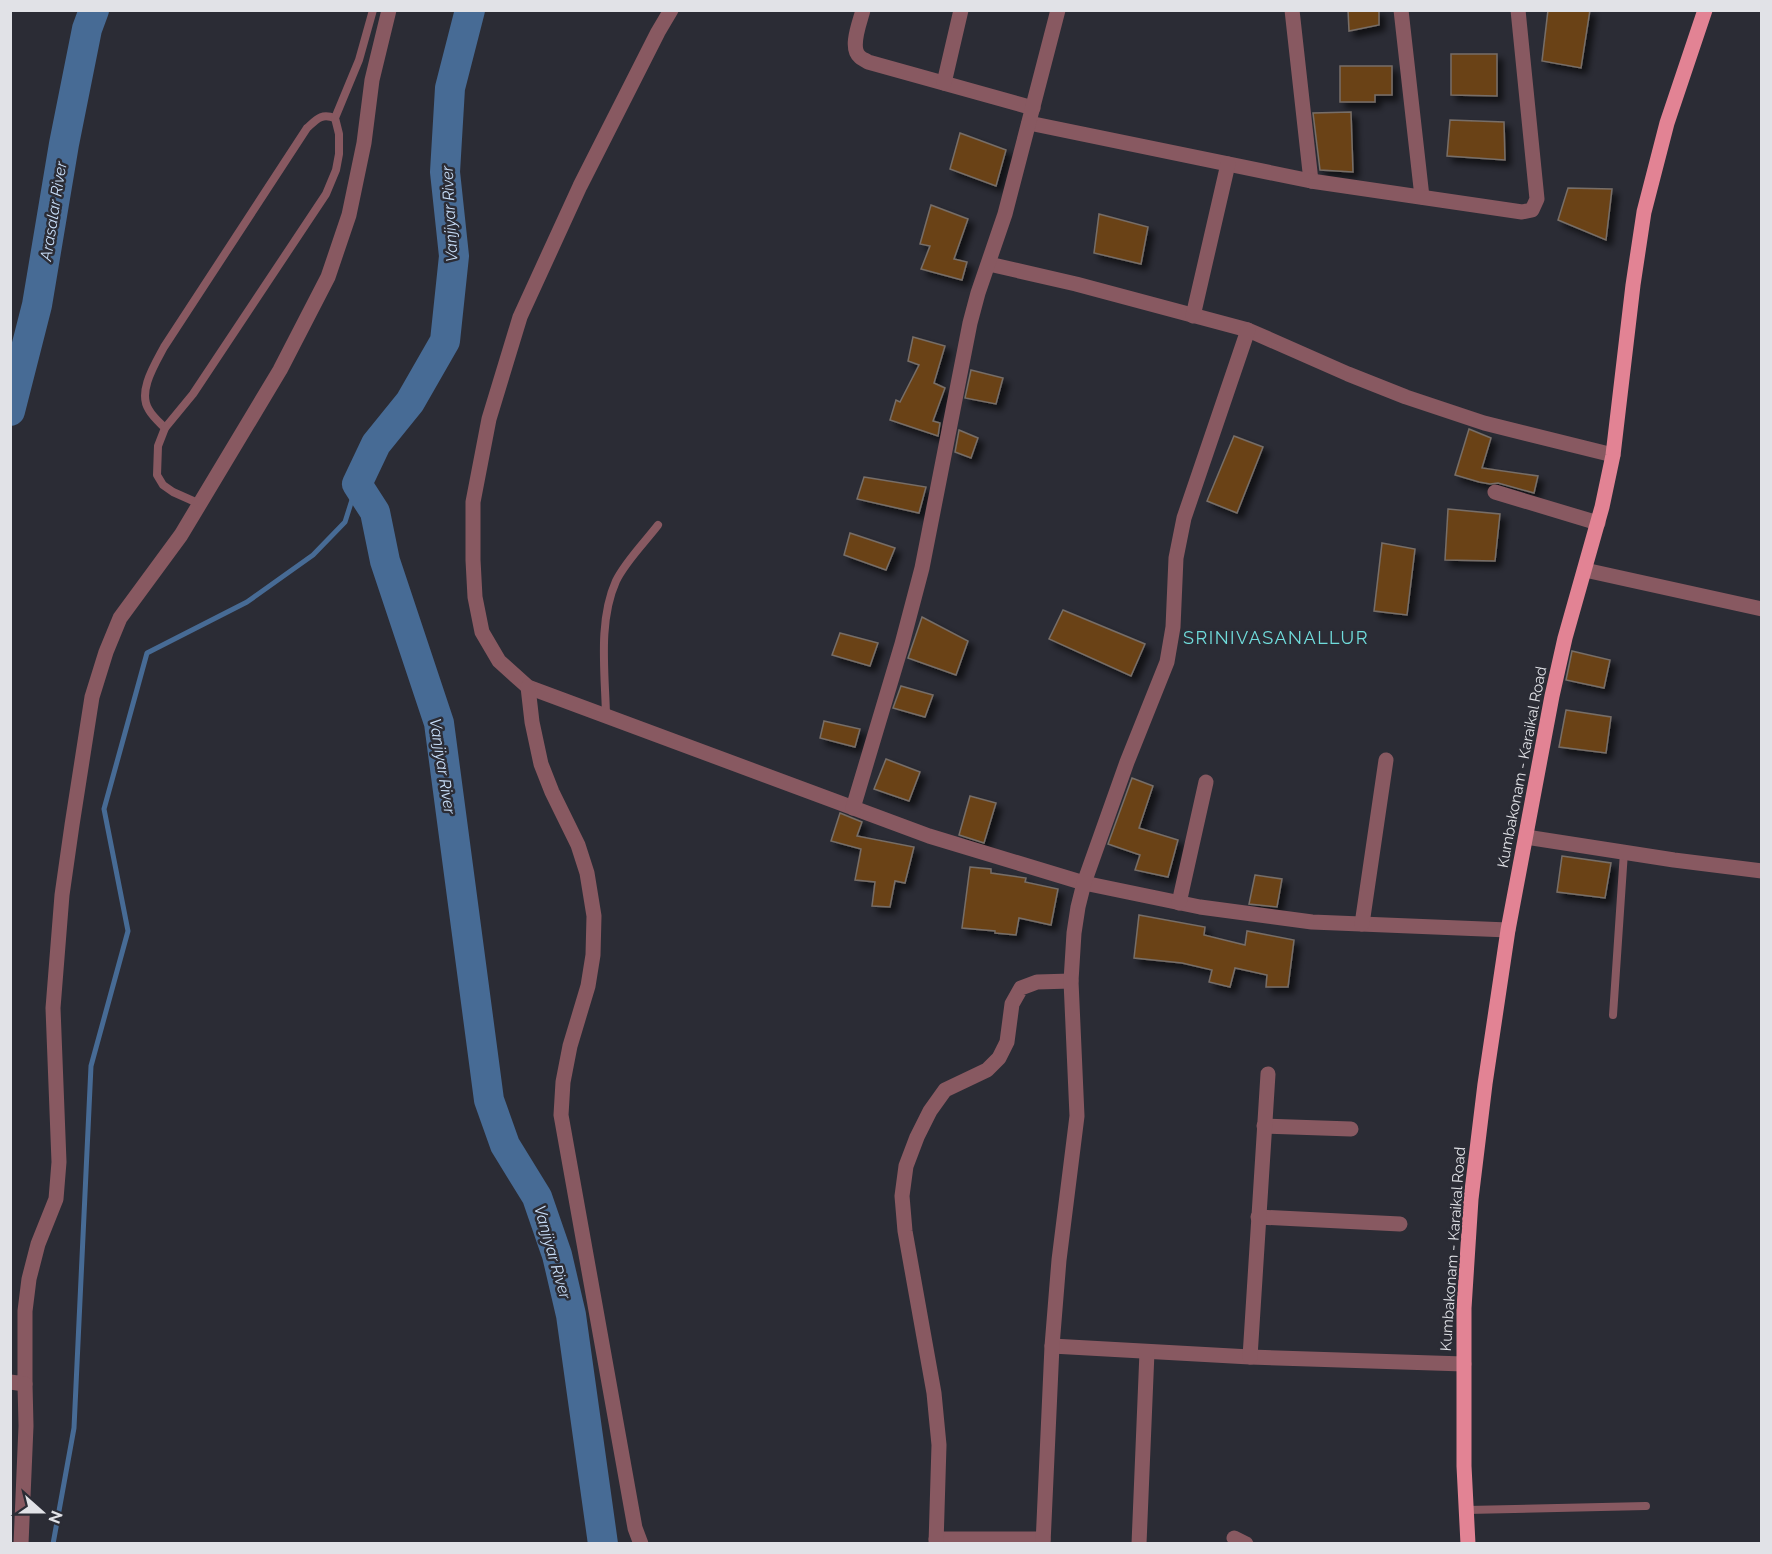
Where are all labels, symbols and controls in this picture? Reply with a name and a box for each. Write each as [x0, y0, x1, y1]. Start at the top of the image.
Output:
water label: Arasalar River [36, 160, 71, 263]
water label: Vanjiyar River [437, 165, 462, 263]
district label: SRINIVASANALLUR [1183, 627, 1369, 648]
street label: Kumbakonam - Karaikal Road [1494, 665, 1550, 869]
water label: Vanjiyar River [426, 717, 460, 816]
street label: Kumbakonam - Karaikal Road [1437, 1146, 1469, 1352]
water label: Vanjiyar River [530, 1203, 575, 1302]
north arrow [12, 1482, 72, 1542]
text: N [44, 1508, 67, 1526]

